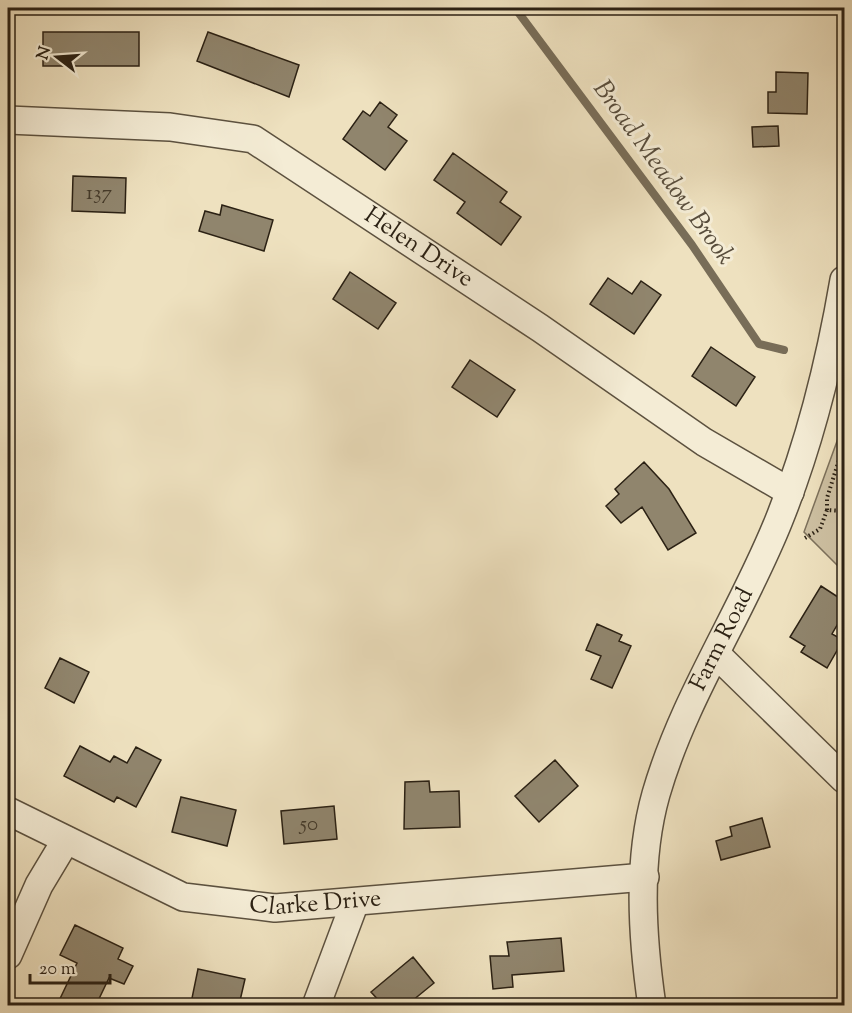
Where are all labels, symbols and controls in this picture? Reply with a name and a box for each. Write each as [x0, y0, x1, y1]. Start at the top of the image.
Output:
north arrow [27, 27, 87, 87]
text: N [32, 44, 58, 63]
water label: Broad Meadow Brook [583, 73, 743, 273]
house number: 137 [86, 179, 113, 209]
street label: Helen Drive [357, 199, 480, 296]
street label: Farm Road [682, 582, 763, 697]
house number: 50 [299, 810, 318, 840]
street label: Clarke Drive [247, 882, 383, 925]
scale bar [30, 947, 110, 985]
text: 20 m [39, 957, 76, 983]

